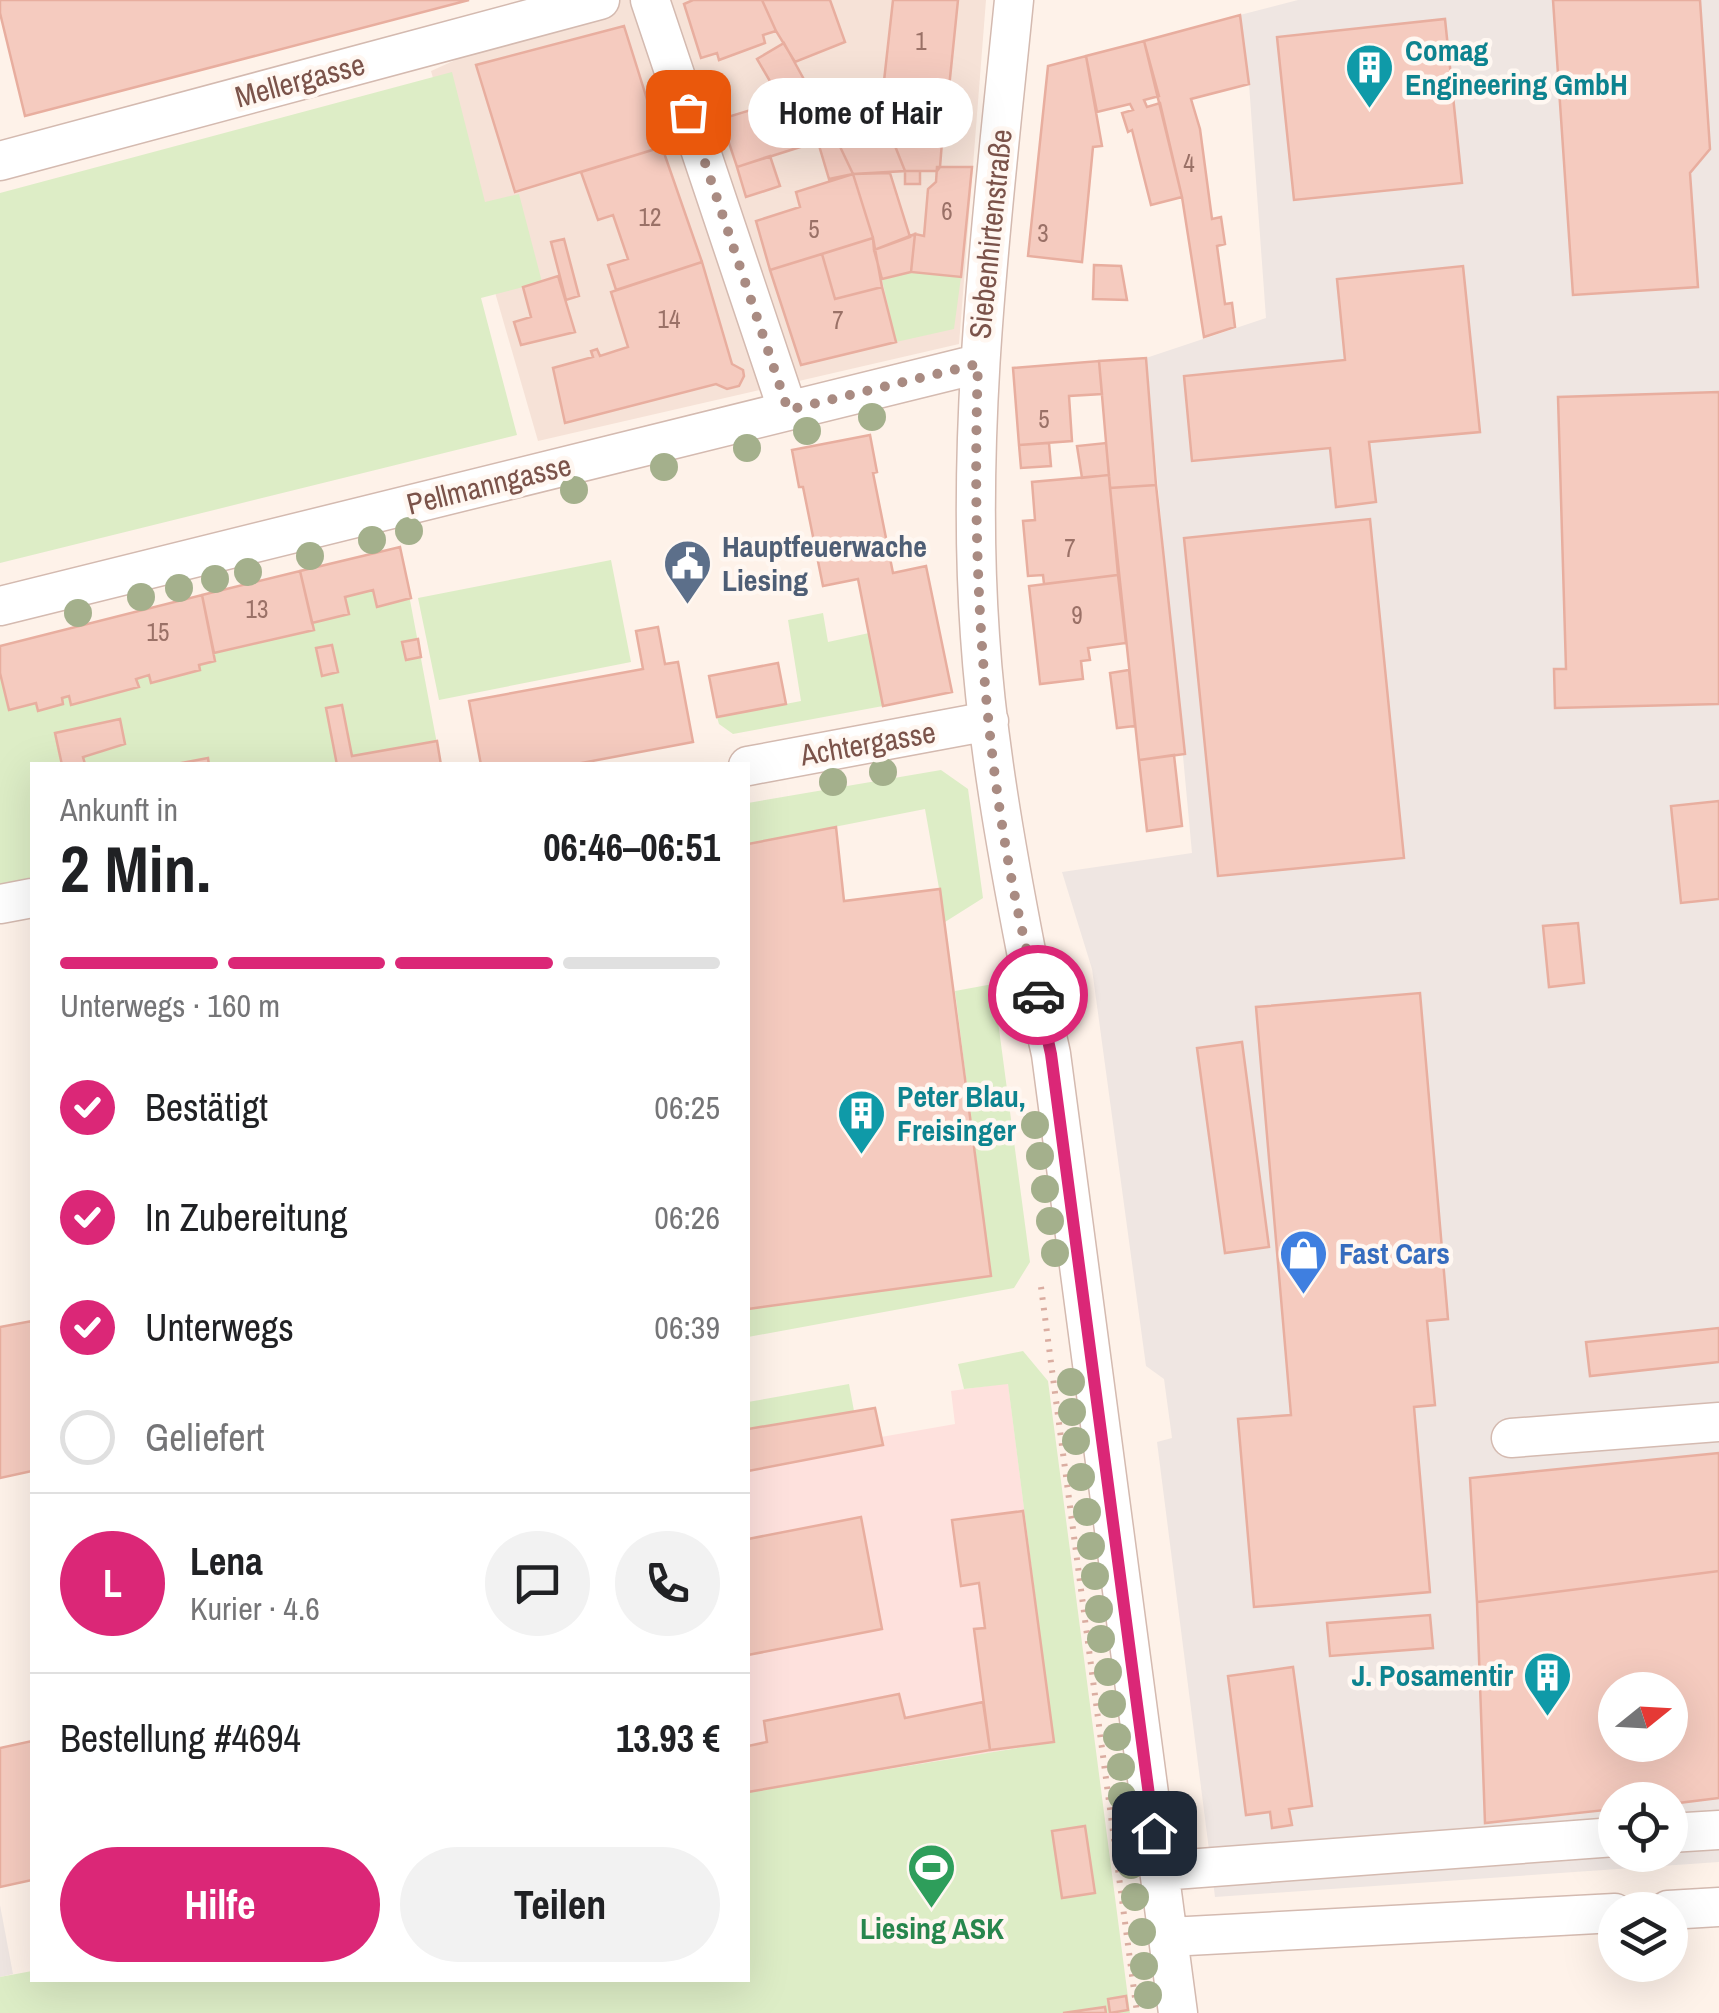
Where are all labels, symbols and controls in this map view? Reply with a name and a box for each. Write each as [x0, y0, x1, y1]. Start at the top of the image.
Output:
house number: 1 [915, 24, 927, 58]
place label: Comag Engineering GmbH [1405, 30, 1628, 104]
building icon: Comag Engineering GmbH [1344, 42, 1396, 110]
street label: Mellergasse [231, 44, 369, 117]
pin [646, 70, 731, 155]
callout: Home of Hair [748, 77, 973, 147]
icon: bag [661, 85, 716, 140]
text: Home of Hair [779, 91, 942, 134]
street label: Siebenhirtenstraße [959, 127, 1021, 341]
house number: 4 [1183, 146, 1195, 180]
house number: 6 [941, 194, 953, 228]
house number: 12 [639, 200, 661, 234]
house number: 5 [808, 212, 820, 246]
house number: 3 [1037, 216, 1049, 250]
house number: 14 [658, 302, 680, 336]
house number: 7 [832, 303, 844, 337]
house number: 5 [1038, 402, 1050, 436]
street label: Pellmanngasse [402, 444, 575, 524]
place label: Hauptfeuerwache Liesing [722, 526, 927, 600]
house number: 7 [1064, 531, 1076, 565]
public building icon: Hauptfeuerwache Liesing [661, 538, 713, 606]
house number: 13 [246, 592, 268, 626]
house number: 9 [1071, 598, 1083, 632]
house number: 15 [147, 615, 169, 649]
street label: Achtergasse [796, 711, 939, 775]
text: Ankunft in [60, 788, 178, 831]
text: 06:46–06:51 [543, 822, 720, 873]
text: 2 Min. [60, 825, 211, 912]
courier [988, 945, 1088, 1045]
icon: car [1011, 968, 1066, 1023]
text: Unterwegs · 160 m [60, 984, 280, 1027]
place label: Peter Blau, Freisinger [897, 1076, 1026, 1150]
icon: check [60, 1080, 115, 1135]
text: Bestätigt [145, 1082, 268, 1133]
text: 06:25 [654, 1086, 720, 1129]
building icon: Peter Blau, Freisinger [836, 1088, 888, 1156]
icon: check [60, 1190, 115, 1245]
text: In Zubereitung [145, 1192, 348, 1243]
text: 06:26 [654, 1196, 720, 1239]
shop icon: Fast Cars [1278, 1228, 1330, 1296]
place label: Fast Cars [1339, 1233, 1450, 1273]
icon: check [60, 1300, 115, 1355]
text: Unterwegs [145, 1302, 294, 1353]
text: 06:39 [654, 1306, 720, 1349]
text: Geliefert [145, 1412, 265, 1463]
button: chat [485, 1531, 590, 1636]
button: phone [615, 1531, 720, 1636]
text: Lena [190, 1536, 263, 1587]
text: L [103, 1558, 122, 1609]
text: Kurier · 4.6 [190, 1587, 320, 1630]
building icon: J. Posamentir [1522, 1650, 1574, 1718]
place label: J. Posamentir [1352, 1655, 1513, 1695]
north arrow [1598, 1672, 1688, 1762]
map controls [1598, 1672, 1688, 1982]
text: Bestellung #4694 [60, 1713, 301, 1764]
text: 13.93 € [616, 1713, 720, 1764]
button: locate [1598, 1782, 1688, 1872]
pin [1112, 1791, 1197, 1876]
icon: home [1127, 1806, 1182, 1861]
sports icon: Liesing ASK [906, 1842, 958, 1910]
button: Hilfe [60, 1847, 380, 1962]
button: Teilen [400, 1847, 720, 1962]
button: layers [1598, 1892, 1688, 1982]
place label: Liesing ASK [860, 1908, 1004, 1948]

